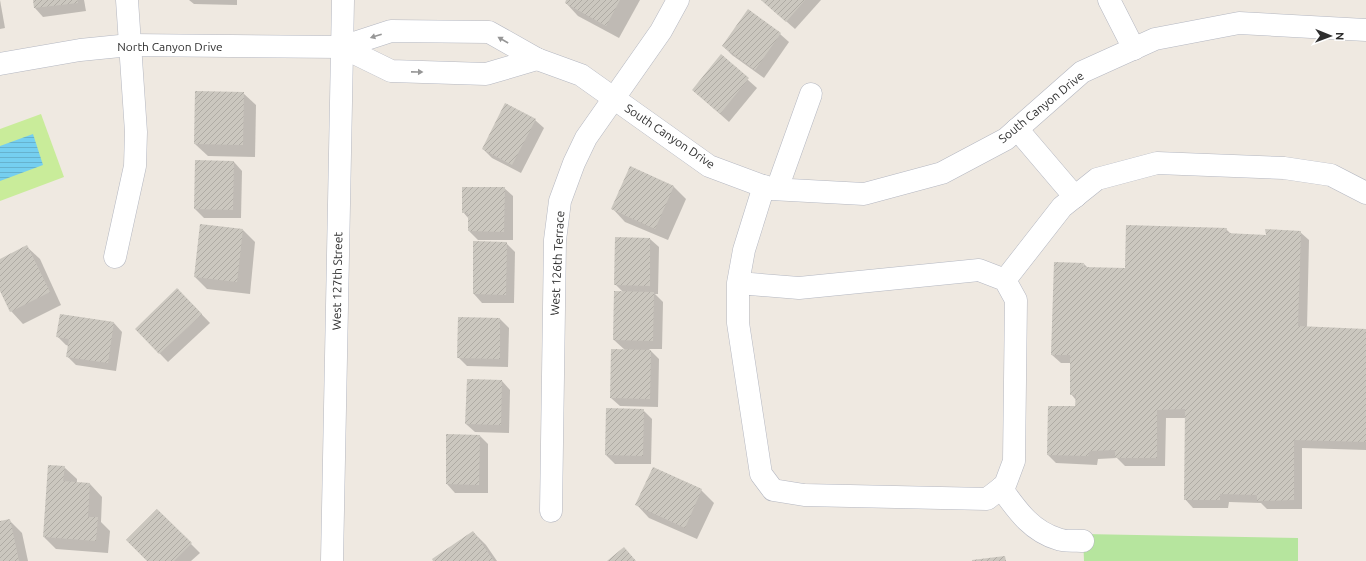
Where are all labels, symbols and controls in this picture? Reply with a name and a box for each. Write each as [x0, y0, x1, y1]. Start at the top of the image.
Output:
north arrow [1310, 16, 1350, 56]
text: N [1334, 32, 1346, 40]
one-way arrow [369, 33, 381, 39]
one-way arrow [497, 37, 509, 44]
street label: North Canyon Drive [117, 40, 223, 53]
one-way arrow [411, 69, 424, 75]
street label: South Canyon Drive [996, 69, 1086, 145]
street label: South Canyon Drive [623, 101, 717, 171]
street label: West 126th Terrace [548, 210, 566, 316]
street label: West 127th Street [330, 231, 344, 330]

